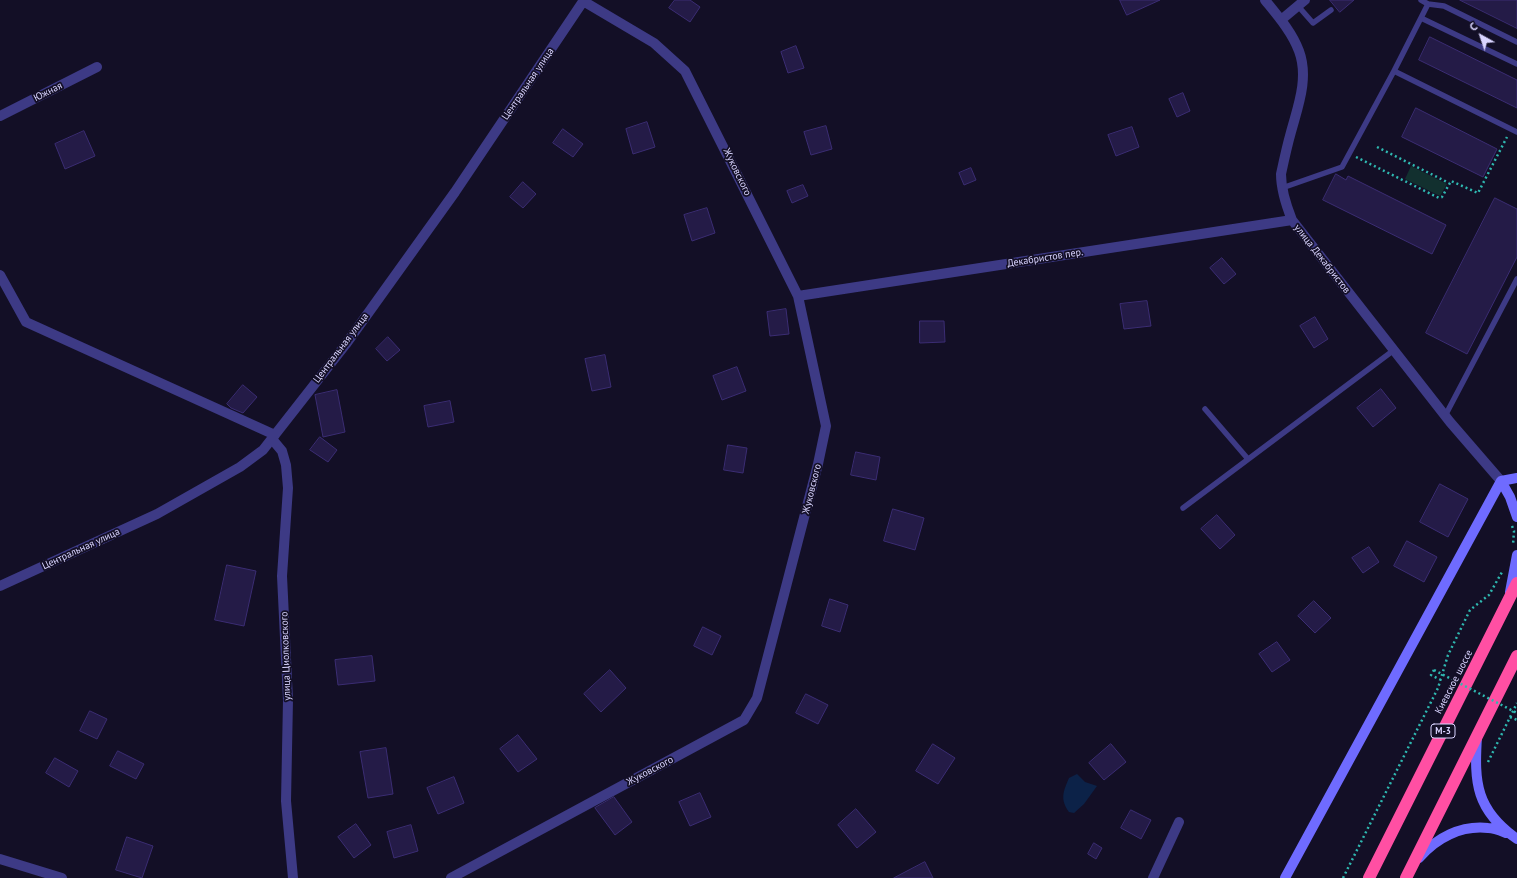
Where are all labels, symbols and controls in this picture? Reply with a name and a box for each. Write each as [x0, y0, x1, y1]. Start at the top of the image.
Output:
north arrow [1461, 16, 1501, 56]
text: С [1466, 19, 1480, 34]
street label: Центральная улица [499, 46, 557, 122]
street label: Южная [32, 80, 64, 104]
street label: Жуковского [720, 146, 754, 198]
street label: улица Декабристов [1291, 222, 1353, 296]
street label: Декабристов пер. [1006, 246, 1084, 270]
street label: Центральная улица [311, 311, 371, 385]
street label: Жуковского [800, 463, 824, 515]
street label: Центральная улица [40, 526, 122, 572]
street label: улица Циолковского [278, 611, 294, 701]
street label: Киевское шоссе [1433, 648, 1475, 716]
road number: М-3 [1431, 724, 1455, 738]
street label: Жуковского [625, 754, 675, 788]

